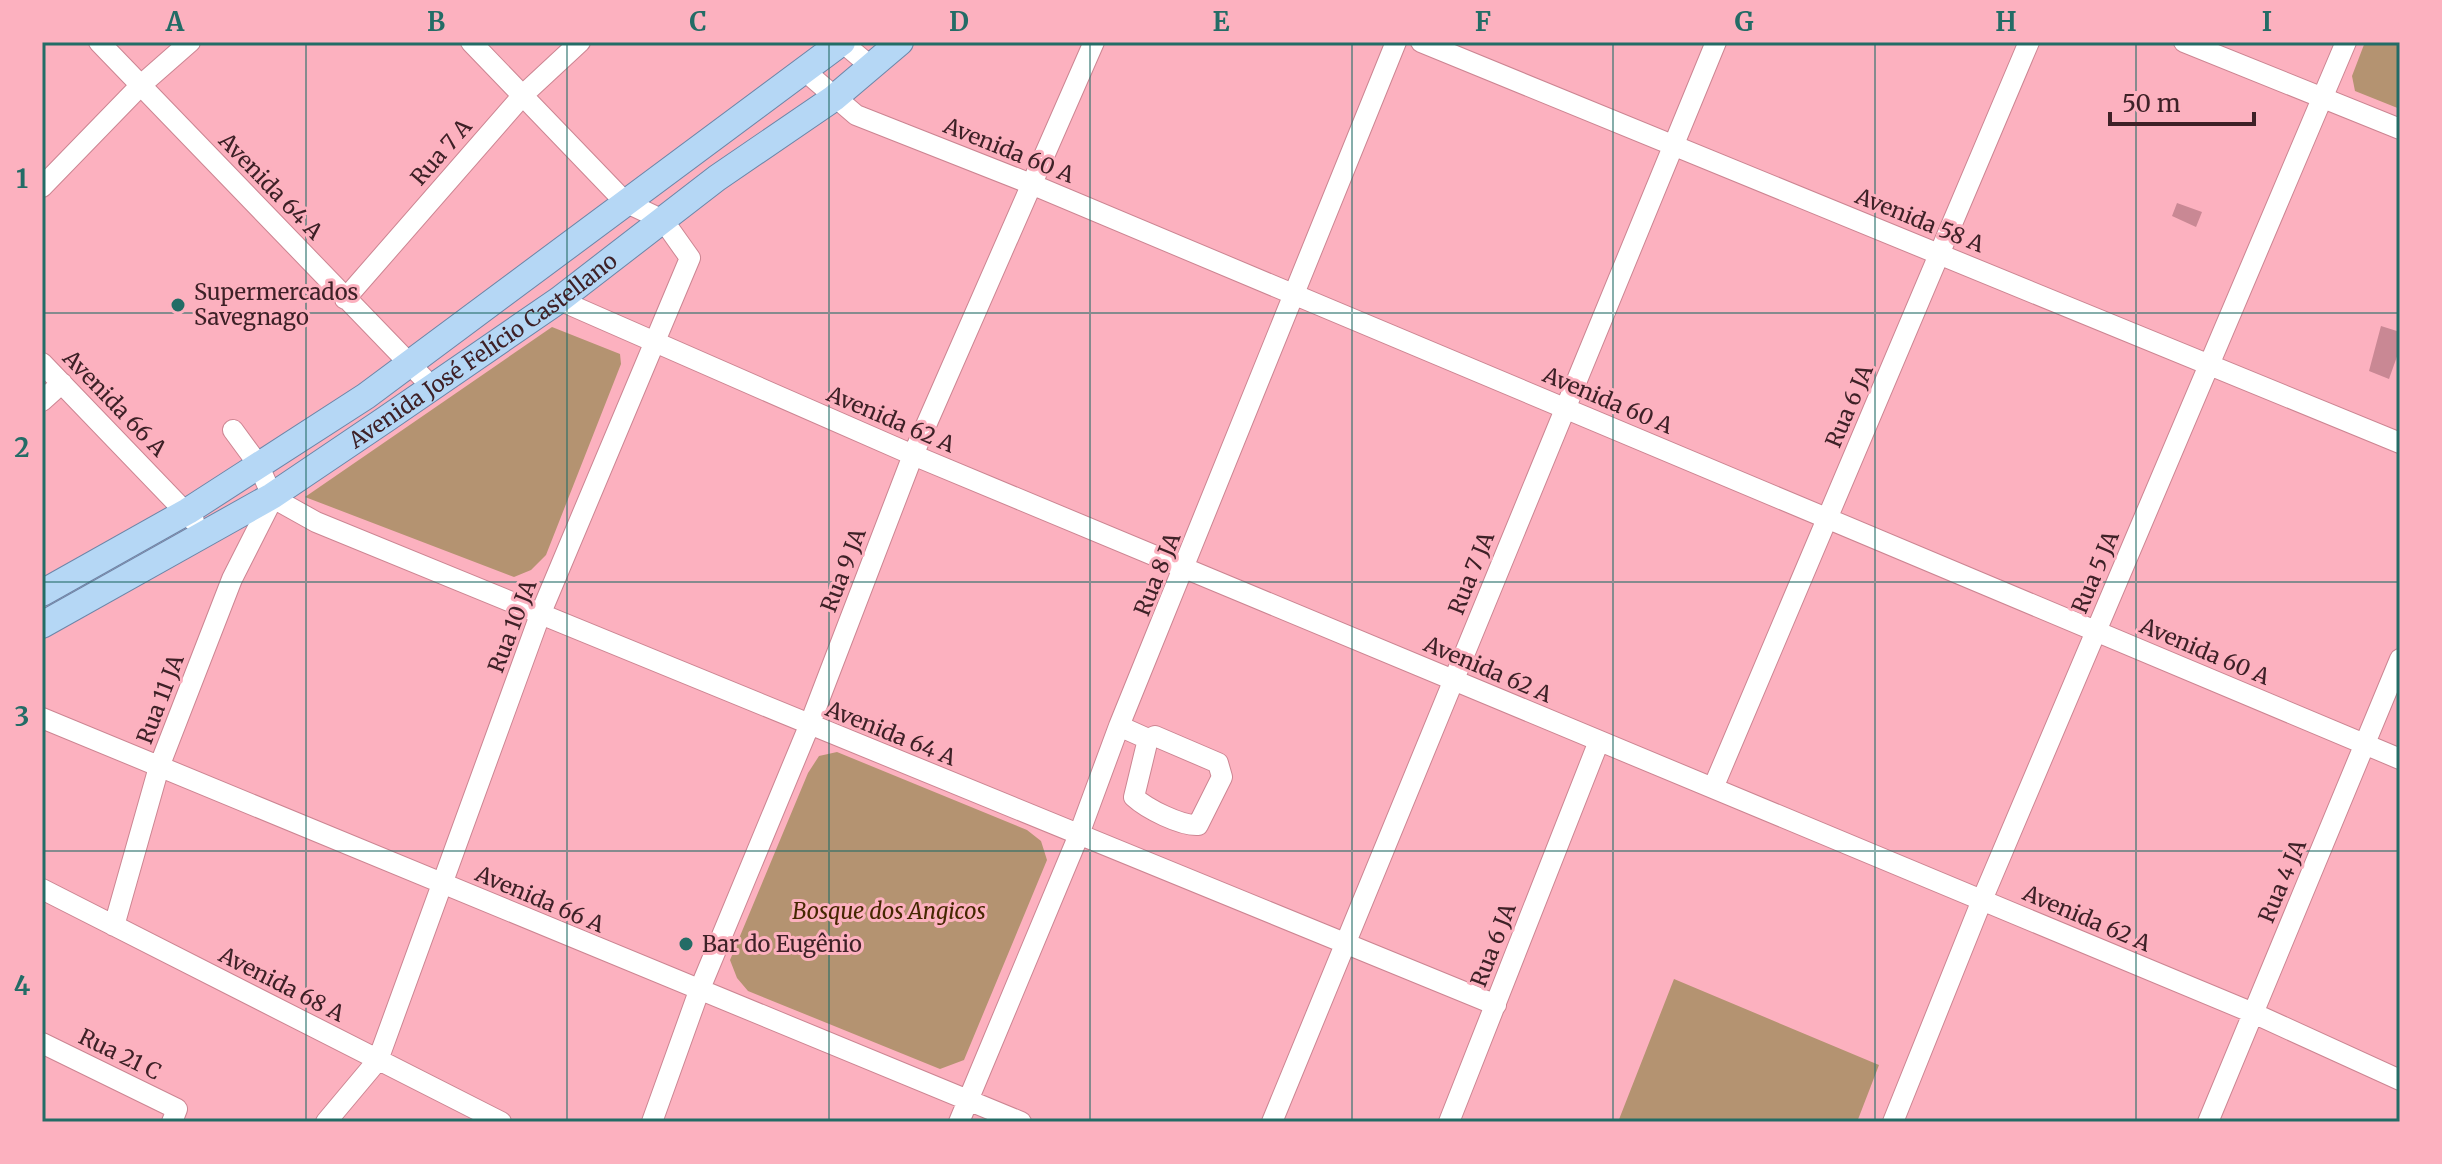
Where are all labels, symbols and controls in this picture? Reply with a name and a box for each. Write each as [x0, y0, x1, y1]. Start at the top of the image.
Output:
text: A [165, 5, 185, 38]
text: B [427, 5, 445, 38]
text: C [689, 5, 707, 38]
text: D [949, 5, 969, 38]
text: E [1213, 5, 1230, 38]
text: F [1475, 5, 1491, 38]
text: G [1735, 5, 1754, 38]
text: H [1995, 5, 2017, 38]
text: I [2262, 5, 2272, 38]
scale bar [2110, 76, 2254, 126]
text: 50 m [2122, 88, 2181, 119]
street label: Avenida 60 A [939, 111, 1079, 189]
street label: Rua 7 A [404, 113, 478, 191]
street label: Avenida 64 A [212, 126, 329, 246]
text: 1 [16, 162, 28, 195]
street label: Avenida 58 A [1851, 181, 1989, 259]
street label: Avenida José Felício Castellano [342, 246, 623, 455]
place label: Supermercados Savegnago [194, 278, 358, 331]
marker: Supermercados Savegnago [169, 296, 187, 314]
street label: Avenida 66 A [57, 343, 173, 462]
street label: Avenida 60 A [1538, 360, 1677, 440]
street label: Rua 6 JA [1819, 360, 1879, 452]
street label: Avenida 62 A [822, 379, 960, 459]
text: 2 [14, 431, 30, 464]
street label: Rua 9 JA [814, 524, 872, 616]
street label: Rua 5 JA [2065, 526, 2125, 617]
street label: Rua 7 JA [1442, 527, 1500, 618]
street label: Rua 8 JA [1128, 528, 1186, 620]
street label: Rua 10 JA [482, 575, 543, 676]
street label: Avenida 60 A [2135, 611, 2274, 691]
street label: Avenida 62 A [1419, 629, 1557, 709]
street label: Rua 11 JA [130, 650, 190, 748]
street label: Avenida 64 A [821, 694, 960, 772]
text: 3 [15, 700, 29, 733]
street label: Rua 4 JA [2252, 835, 2312, 927]
street label: Avenida 66 A [470, 859, 609, 939]
street label: Avenida 62 A [2018, 878, 2156, 958]
park label: Bosque dos Angicos [792, 897, 986, 925]
street label: Rua 6 JA [1464, 899, 1522, 991]
place label: Bar do Eugênio [702, 930, 862, 958]
marker: Bar do Eugênio [677, 935, 695, 953]
street label: Avenida 68 A [214, 940, 350, 1028]
text: 4 [14, 969, 31, 1002]
street label: Rua 21 C [74, 1022, 166, 1086]

